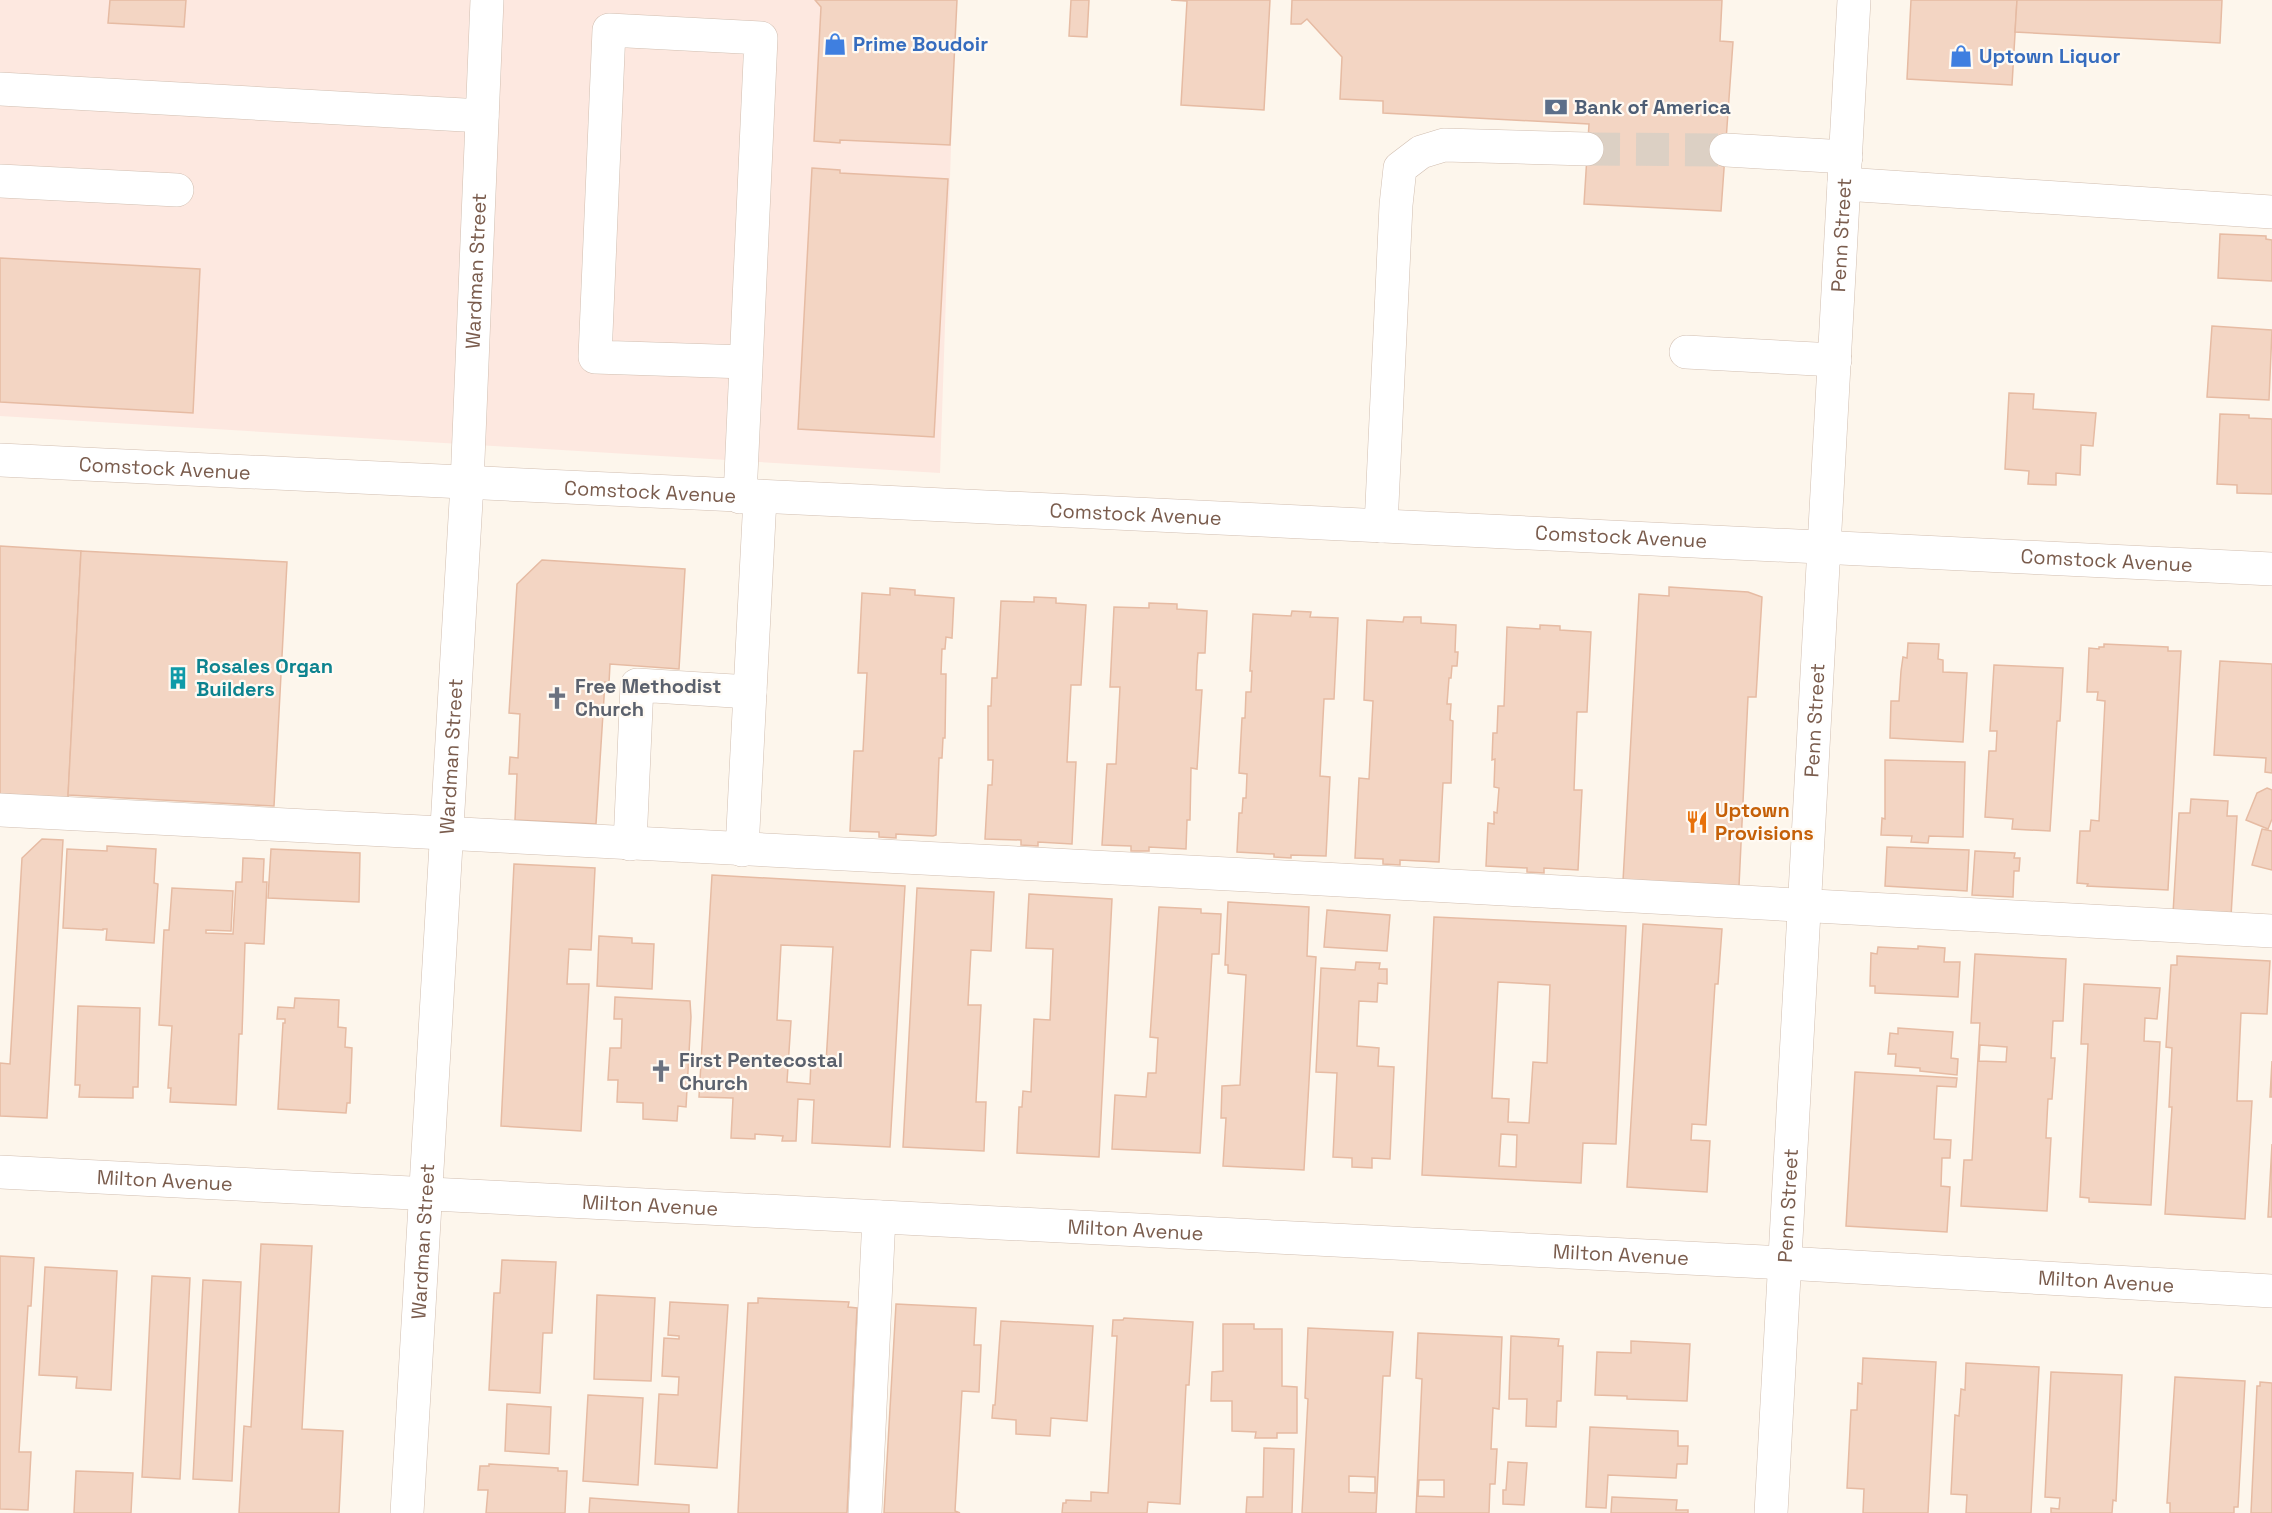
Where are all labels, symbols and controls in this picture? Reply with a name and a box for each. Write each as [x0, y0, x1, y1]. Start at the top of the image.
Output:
shop icon: Prime Boudoir [822, 31, 848, 57]
place label: Prime Boudoir [853, 31, 988, 57]
shop icon: Uptown Liquor [1948, 43, 1974, 69]
place label: Uptown Liquor [1979, 43, 2120, 69]
bank icon: Bank of America [1543, 94, 1569, 120]
place label: Bank of America [1574, 94, 1731, 120]
street label: Penn Street [1825, 177, 1857, 293]
street label: Wardman Street [460, 192, 492, 349]
street label: Comstock Avenue [78, 451, 251, 486]
street label: Comstock Avenue [564, 475, 737, 509]
street label: Comstock Avenue [1049, 497, 1222, 531]
street label: Comstock Avenue [1535, 520, 1708, 554]
street label: Comstock Avenue [2020, 543, 2193, 578]
place label: Rosales Organ Builders [196, 653, 333, 702]
street label: Penn Street [1798, 662, 1831, 778]
building icon: Rosales Organ Builders [165, 665, 191, 691]
place label: Free Methodist Church [575, 673, 721, 722]
street label: Wardman Street [434, 678, 469, 835]
church icon: Free Methodist Church [544, 685, 570, 711]
place label: Uptown Provisions [1715, 797, 1814, 846]
restaurant icon: Uptown Provisions [1684, 809, 1710, 835]
place label: First Pentecostal Church [679, 1047, 843, 1096]
church icon: First Pentecostal Church [648, 1058, 674, 1084]
street label: Penn Street [1772, 1148, 1804, 1263]
street label: Wardman Street [405, 1163, 440, 1320]
street label: Milton Avenue [96, 1164, 233, 1197]
street label: Milton Avenue [582, 1189, 719, 1222]
street label: Milton Avenue [1067, 1213, 1204, 1246]
street label: Milton Avenue [1552, 1238, 1690, 1271]
street label: Milton Avenue [2037, 1265, 2175, 1298]

